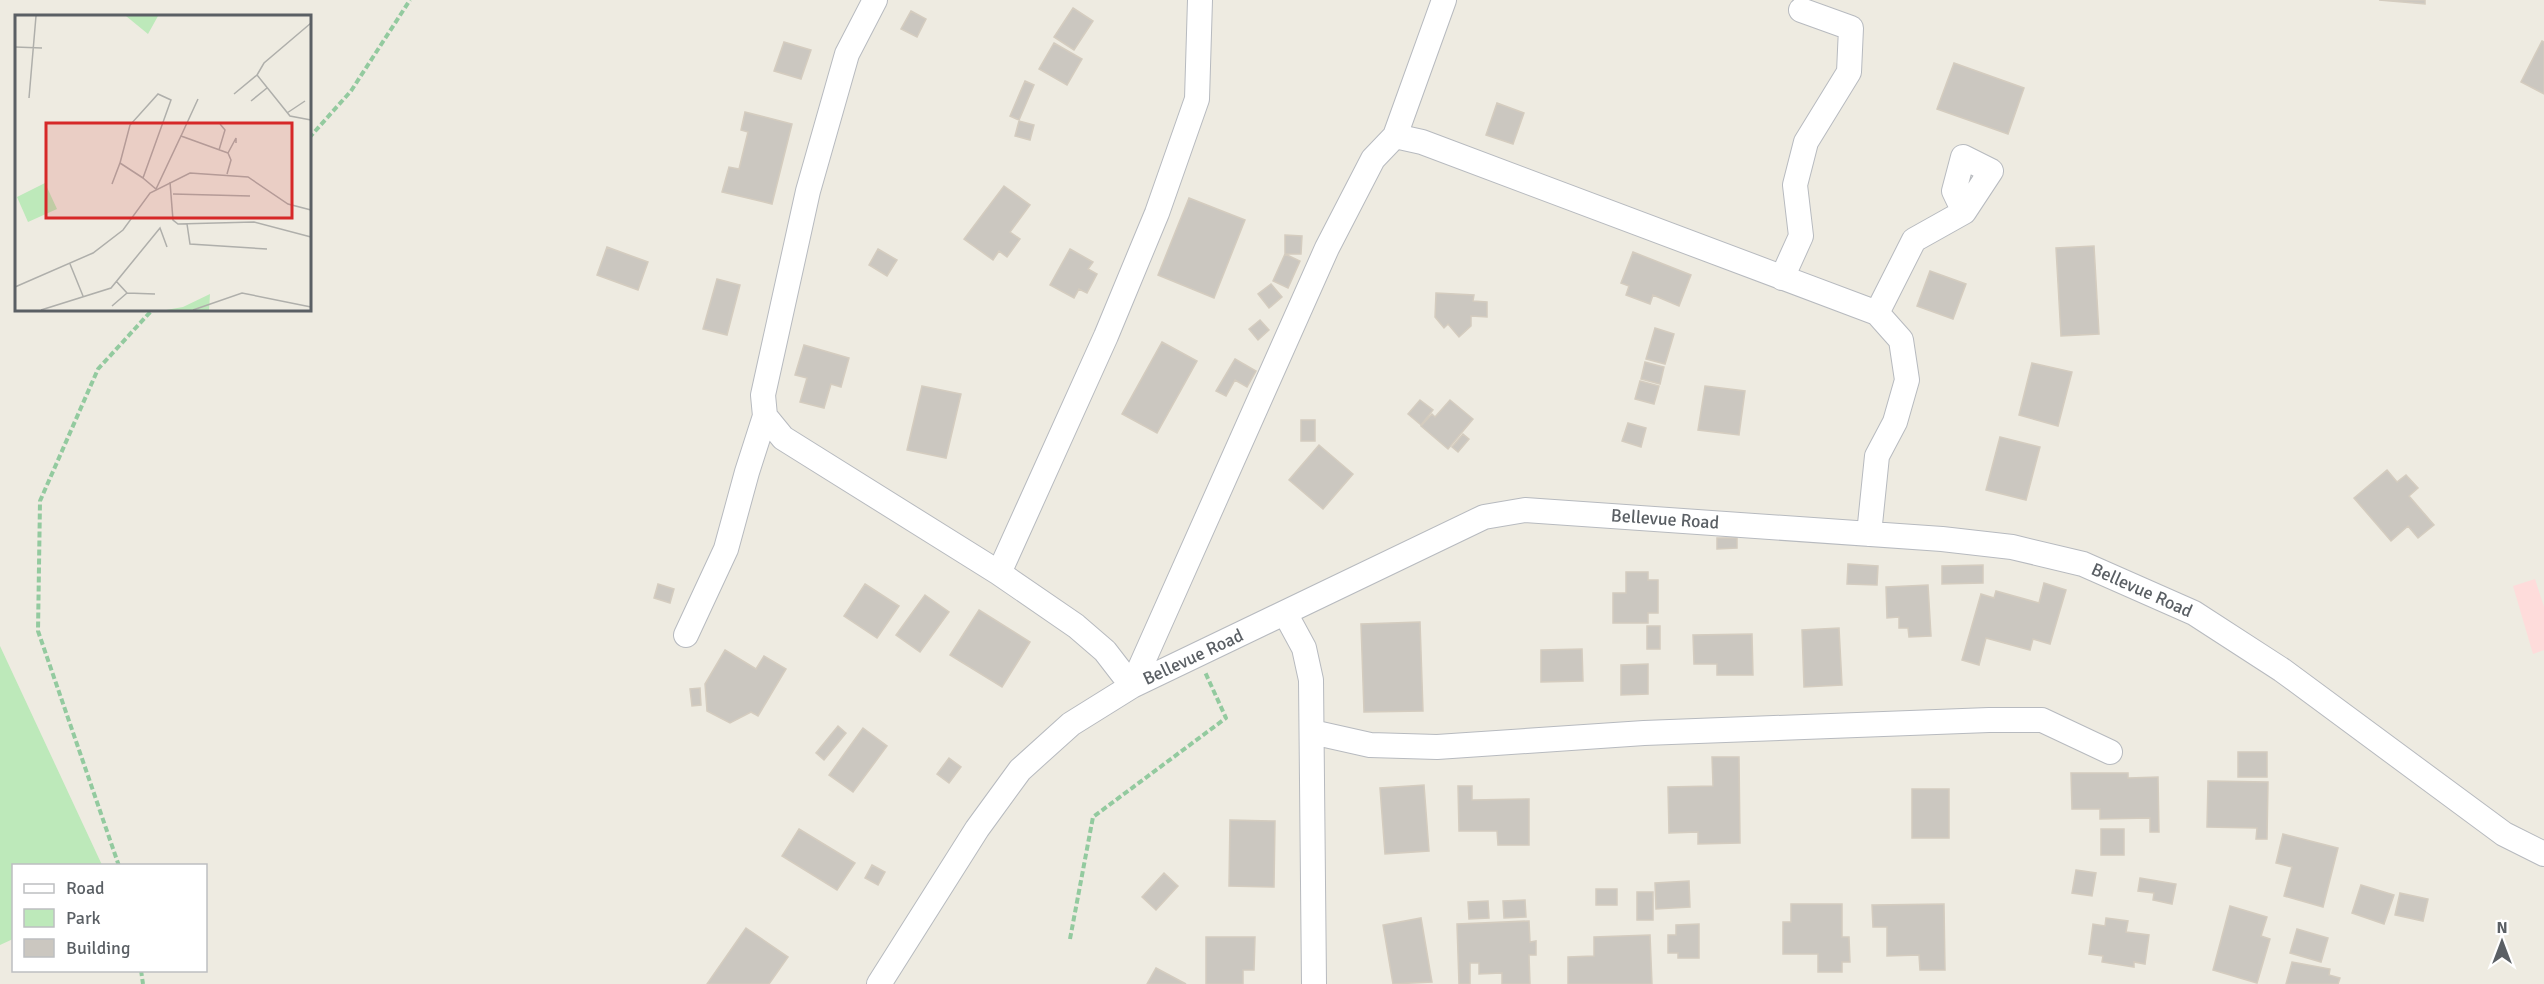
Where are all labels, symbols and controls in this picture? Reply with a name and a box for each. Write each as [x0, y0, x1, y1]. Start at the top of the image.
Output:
inset map [15, 15, 310, 310]
street label: Bellevue Road [1610, 504, 1720, 534]
street label: Bellevue Road [2088, 558, 2196, 622]
street label: Bellevue Road [1139, 624, 1247, 690]
legend [12, 864, 207, 972]
text: Road [66, 877, 105, 899]
text: Park [66, 907, 101, 929]
north arrow [2472, 912, 2532, 972]
text: N [2496, 918, 2508, 938]
text: Building [66, 937, 130, 959]

